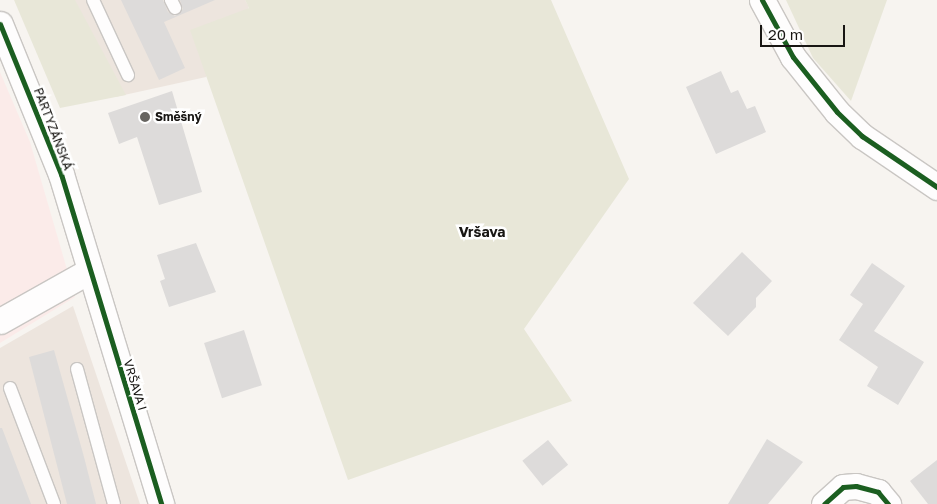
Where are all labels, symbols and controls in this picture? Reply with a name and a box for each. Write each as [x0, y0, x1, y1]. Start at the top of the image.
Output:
scale bar [762, 15, 847, 47]
text: 20 m [768, 25, 803, 43]
street label: PARTYZÁNSKÁ [31, 86, 75, 172]
place label: Směšný [155, 110, 202, 124]
marker: Směšný [139, 111, 151, 123]
district label: Vršava [459, 224, 505, 240]
street label: VRŠAVA I [120, 358, 150, 412]

